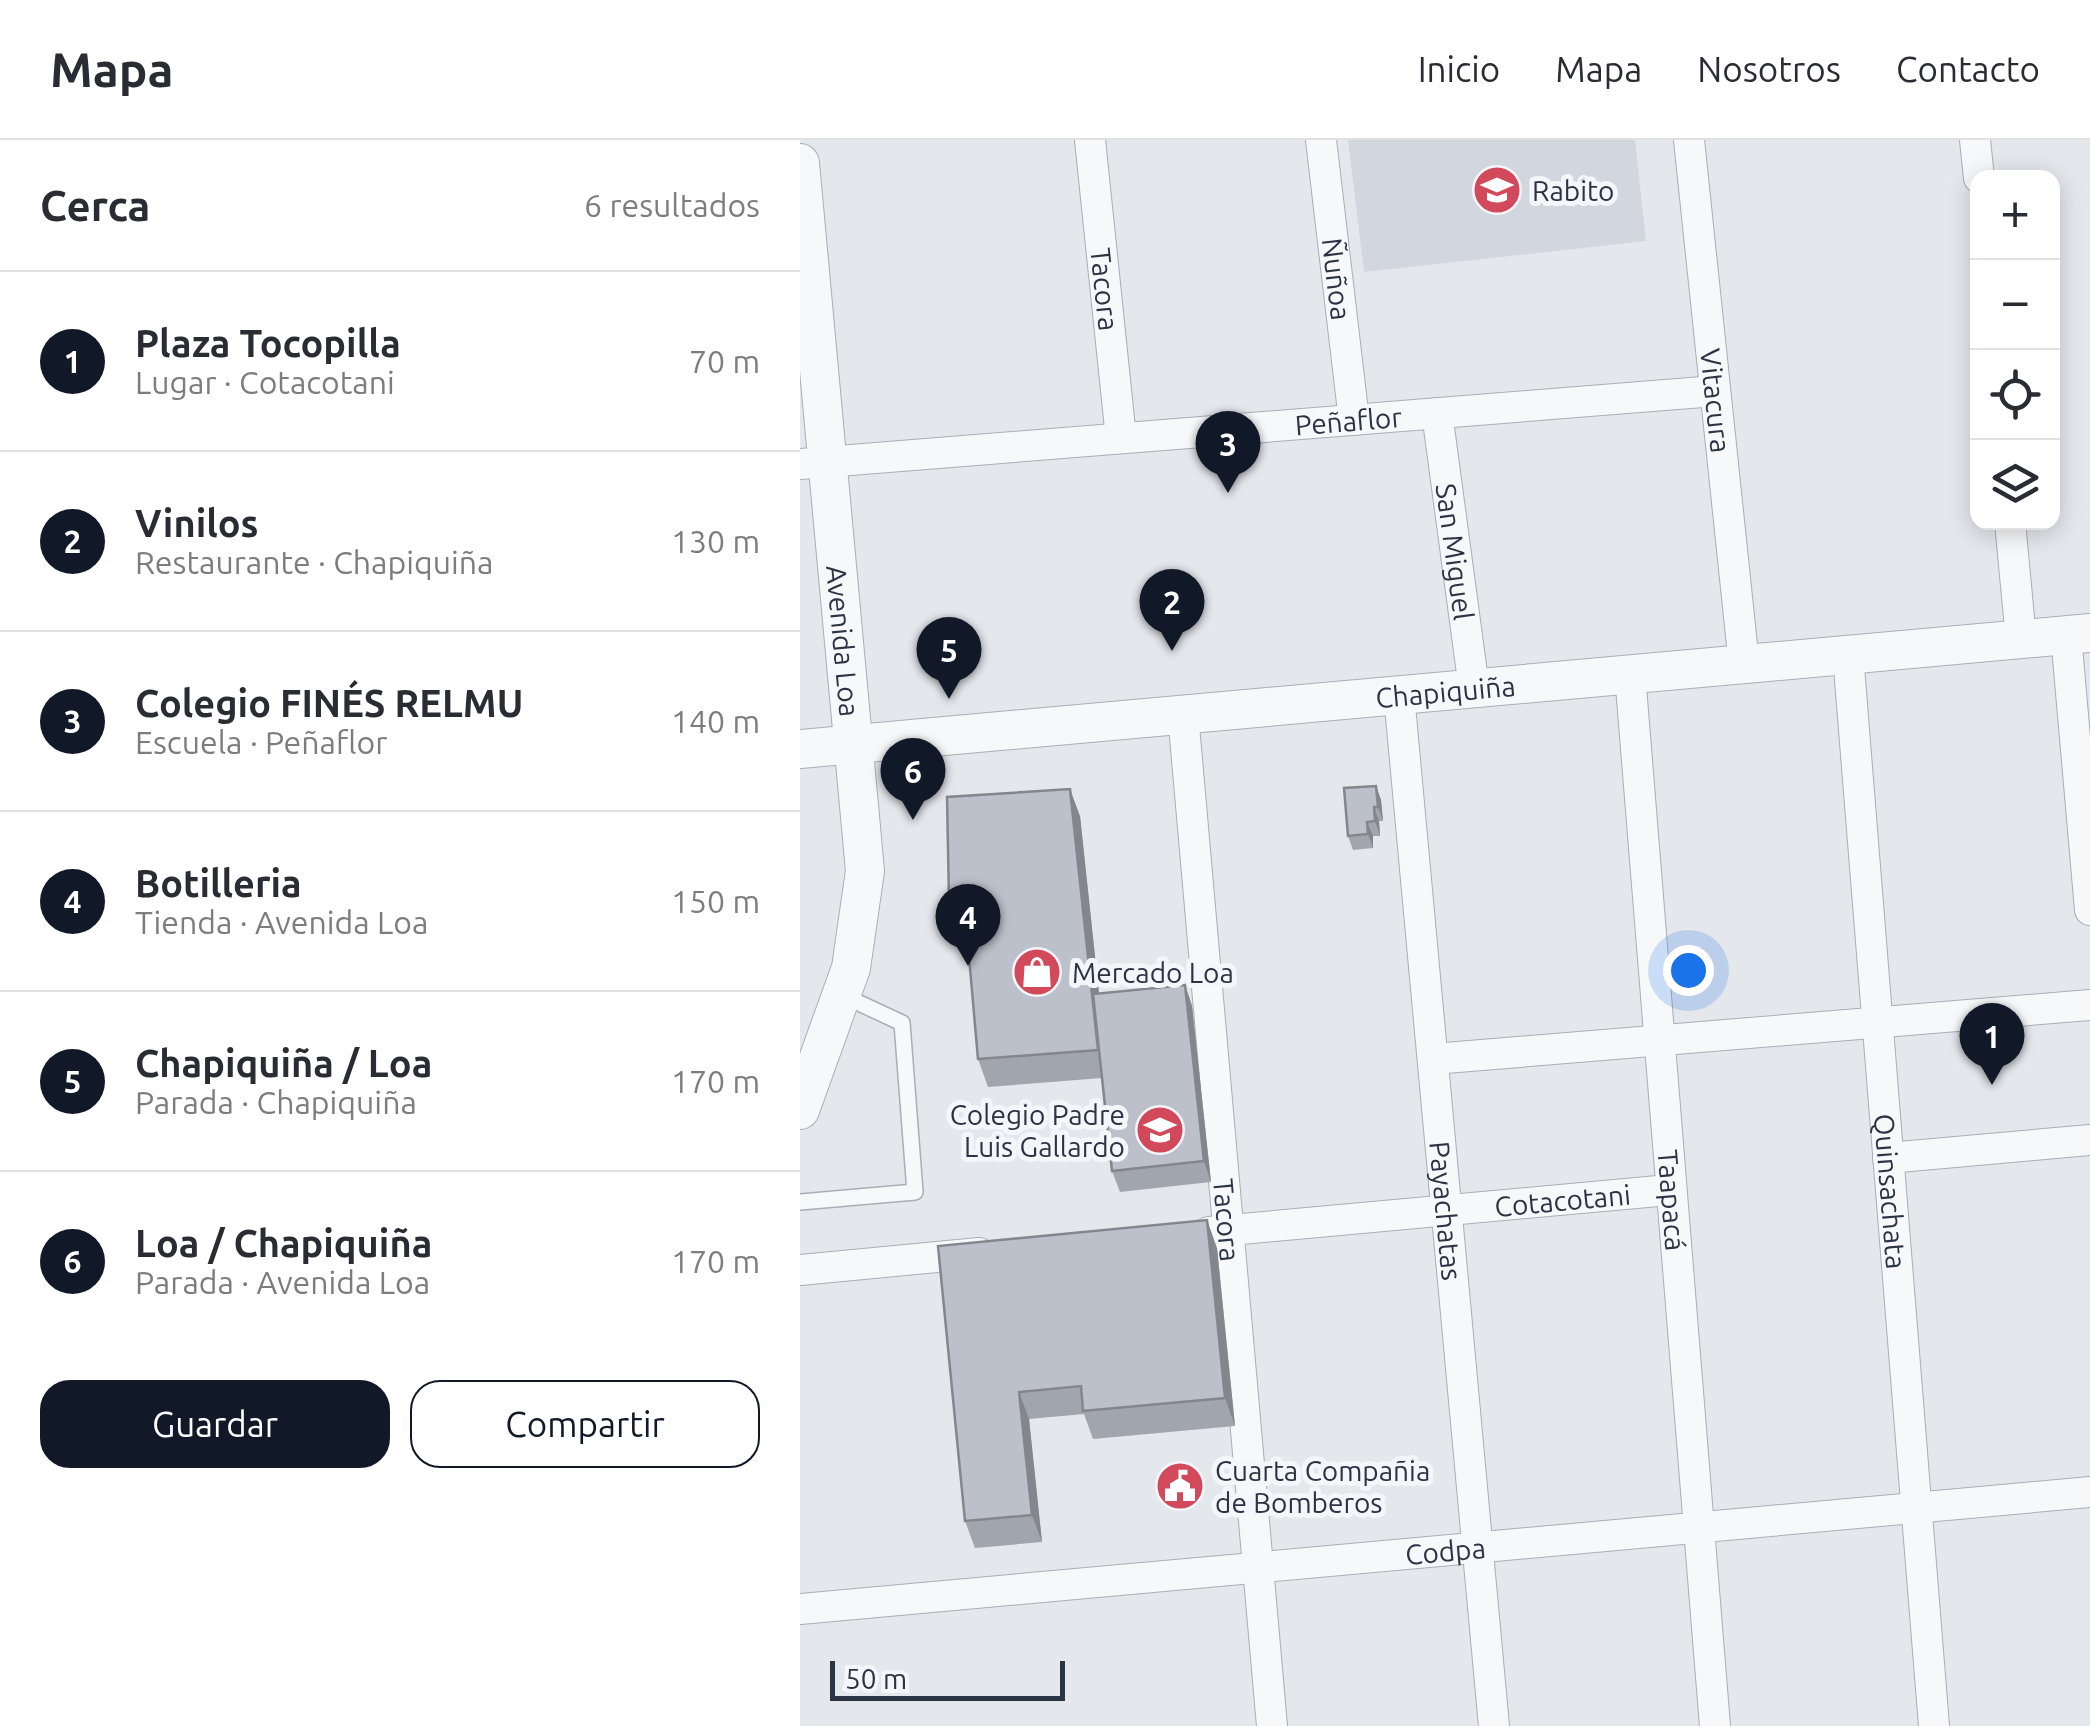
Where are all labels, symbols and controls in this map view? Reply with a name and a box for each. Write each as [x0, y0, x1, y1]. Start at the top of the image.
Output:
text: Mapa [50, 42, 174, 96]
text: Inicio [1418, 49, 1500, 89]
text: Mapa [1555, 49, 1642, 89]
text: Nosotros [1697, 49, 1841, 89]
text: Contacto [1896, 49, 2040, 89]
school or university icon: Rabito [1471, 164, 1523, 216]
map controls [1970, 170, 2060, 530]
button: + [1970, 170, 2060, 260]
place label: Rabito [1532, 175, 1614, 206]
text: Cerca [40, 182, 150, 229]
text: 6 resultados [584, 187, 760, 223]
street label: Ñuñoa [1317, 236, 1358, 322]
street label: Tacora [1086, 246, 1125, 332]
button: − [1970, 260, 2060, 350]
text: Plaza Tocopilla [135, 322, 401, 364]
text: 1 [63, 343, 82, 379]
text: 70 m [689, 343, 760, 379]
street label: Vitacura [1695, 347, 1737, 454]
button: locate [1970, 350, 2060, 440]
text: Lugar · Cotacotani [135, 364, 395, 400]
street label: Peñaflor [1294, 401, 1403, 440]
pin: 3 [1196, 410, 1260, 493]
button: layers [1970, 440, 2060, 530]
street label: San Miguel [1431, 481, 1480, 622]
text: Vinilos [135, 502, 259, 544]
text: 2 [63, 523, 82, 559]
text: 130 m [671, 523, 760, 559]
text: Restaurante · Chapiquiña [135, 544, 494, 580]
street label: Avenida Loa [821, 564, 866, 718]
pin: 2 [1140, 568, 1204, 651]
pin: 5 [916, 616, 982, 699]
street label: Chapiquiña [1374, 669, 1517, 713]
text: Colegio FINÉS RELMU [135, 682, 523, 724]
text: 3 [63, 703, 82, 739]
text: 140 m [671, 703, 760, 739]
text: Escuela · Peñaflor [135, 724, 387, 760]
pin: 6 [880, 738, 946, 820]
text: Botilleria [135, 862, 302, 904]
text: 4 [63, 883, 82, 919]
text: 150 m [671, 883, 760, 919]
pin: 4 [936, 884, 1000, 966]
text: Tienda · Avenida Loa [135, 904, 429, 940]
your location [1663, 945, 1714, 996]
shop icon: Mercado Loa [1011, 946, 1063, 998]
place label: Mercado Loa [1072, 957, 1234, 988]
pin: 1 [1960, 1002, 2024, 1085]
text: Chapiquiña / Loa [135, 1042, 432, 1084]
text: 5 [63, 1063, 82, 1099]
text: 170 m [671, 1063, 760, 1099]
text: Parada · Chapiquiña [135, 1084, 417, 1120]
place label: Colegio Padre Luis Gallardo [950, 1099, 1125, 1162]
school or university icon: Colegio Padre Luis Gallardo [1134, 1104, 1186, 1156]
street label: Quinsachata [1869, 1112, 1913, 1270]
street label: Payachatas [1425, 1140, 1468, 1282]
street label: Taapacá [1653, 1148, 1692, 1252]
street label: Tacora [1208, 1177, 1247, 1263]
street label: Cotacotani [1493, 1178, 1632, 1221]
text: Loa / Chapiquiña [135, 1222, 432, 1264]
text: 6 [63, 1243, 82, 1279]
text: 170 m [671, 1243, 760, 1279]
text: Parada · Avenida Loa [135, 1264, 430, 1300]
button: Guardar [40, 1380, 390, 1468]
button: Compartir [410, 1380, 760, 1468]
place label: Cuarta Compañia de Bomberos [1215, 1455, 1430, 1518]
public building icon: Cuarta Compañia de Bomberos [1154, 1460, 1206, 1512]
street label: Codpa [1404, 1531, 1487, 1570]
scale bar [830, 1656, 1065, 1700]
text: 50 m [845, 1663, 907, 1694]

